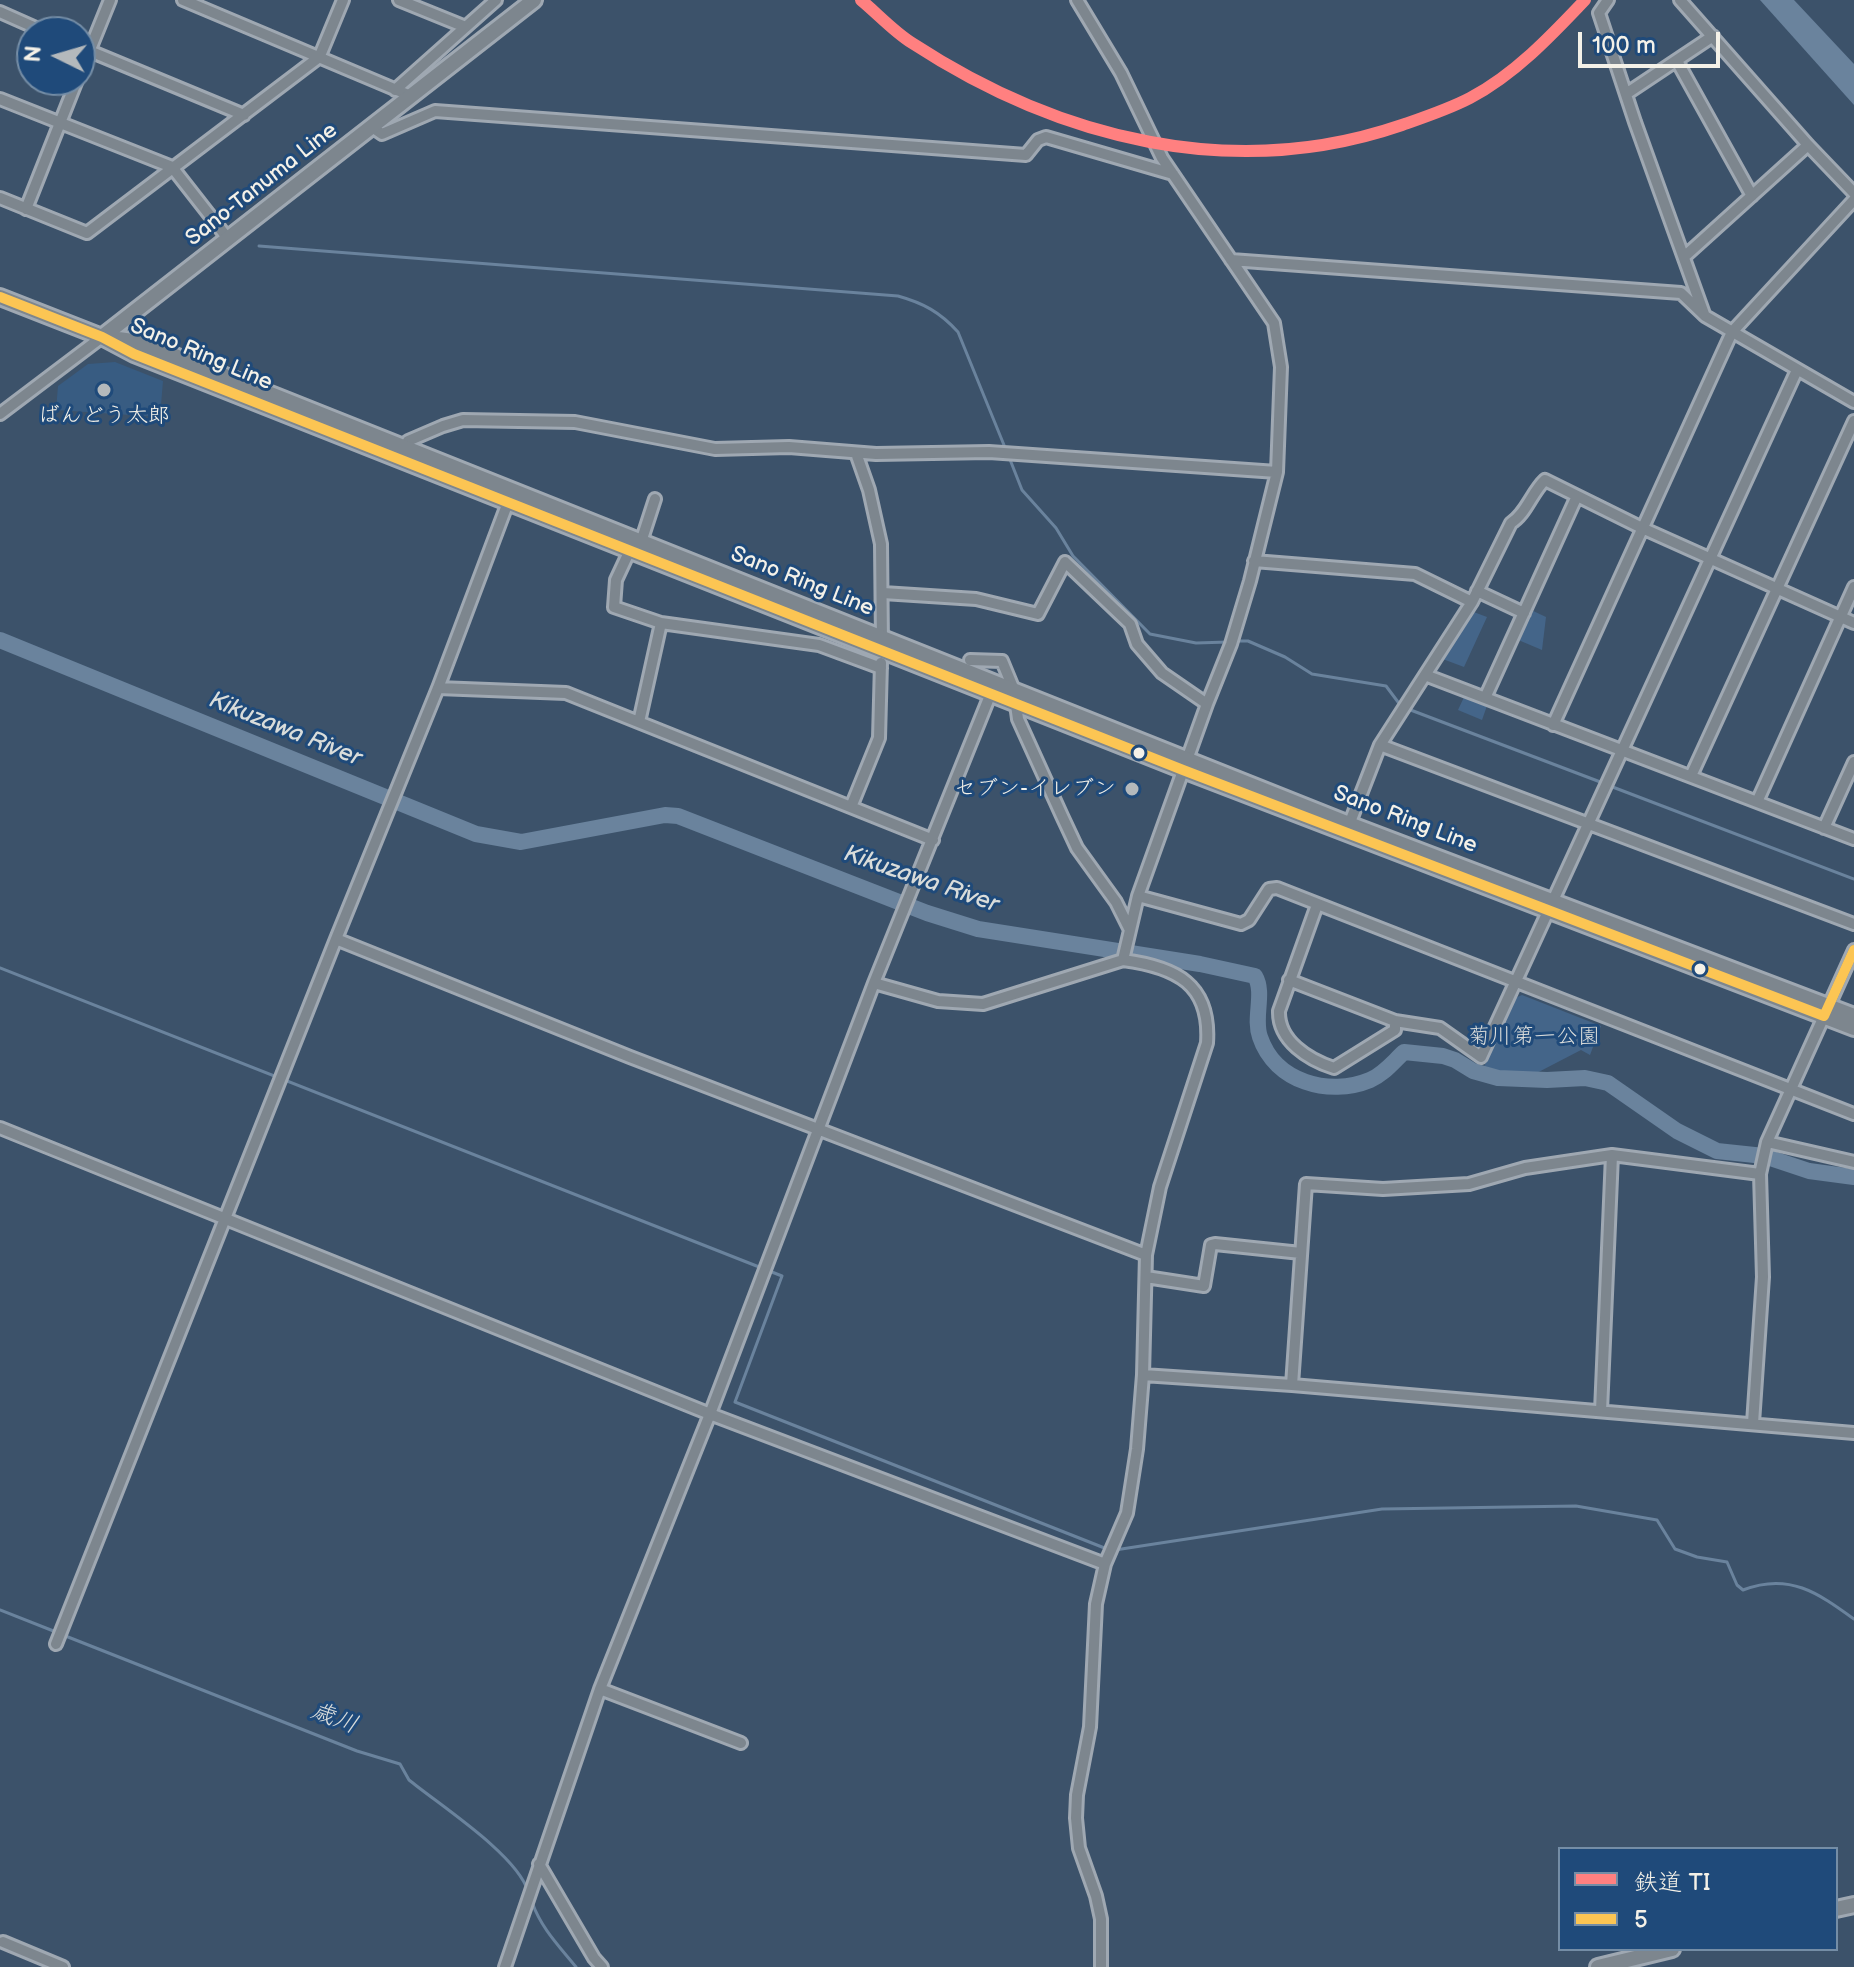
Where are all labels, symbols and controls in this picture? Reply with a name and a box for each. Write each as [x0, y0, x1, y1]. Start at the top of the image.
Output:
north arrow [16, 16, 96, 96]
scale bar [1582, 16, 1724, 66]
text: 100 m [1592, 31, 1656, 60]
text: N [19, 45, 48, 63]
street label: Sano-Tanuma Line [181, 118, 343, 252]
street label: Sano Ring Line [126, 313, 276, 397]
marker: ばんどう太郎 [95, 381, 113, 399]
place label: ばんどう太郎 [38, 403, 170, 429]
street label: Sano Ring Line [727, 541, 877, 623]
water label: Kikuzawa River [205, 686, 365, 774]
unlabelled marker [1131, 745, 1147, 761]
place label: セブン-イレブン [954, 776, 1116, 802]
marker: セブン-イレブン [1123, 780, 1141, 798]
street label: Sano Ring Line [1329, 780, 1481, 860]
water label: Kikuzawa River [840, 840, 1002, 920]
unlabelled marker [1692, 961, 1708, 977]
park label: 菊川第一公園 [1468, 1024, 1600, 1050]
water label: 歳川 [306, 1697, 362, 1741]
legend [1558, 1847, 1838, 1951]
text: 鉄道 TI [1634, 1868, 1710, 1897]
text: 5 [1634, 1905, 1648, 1934]

